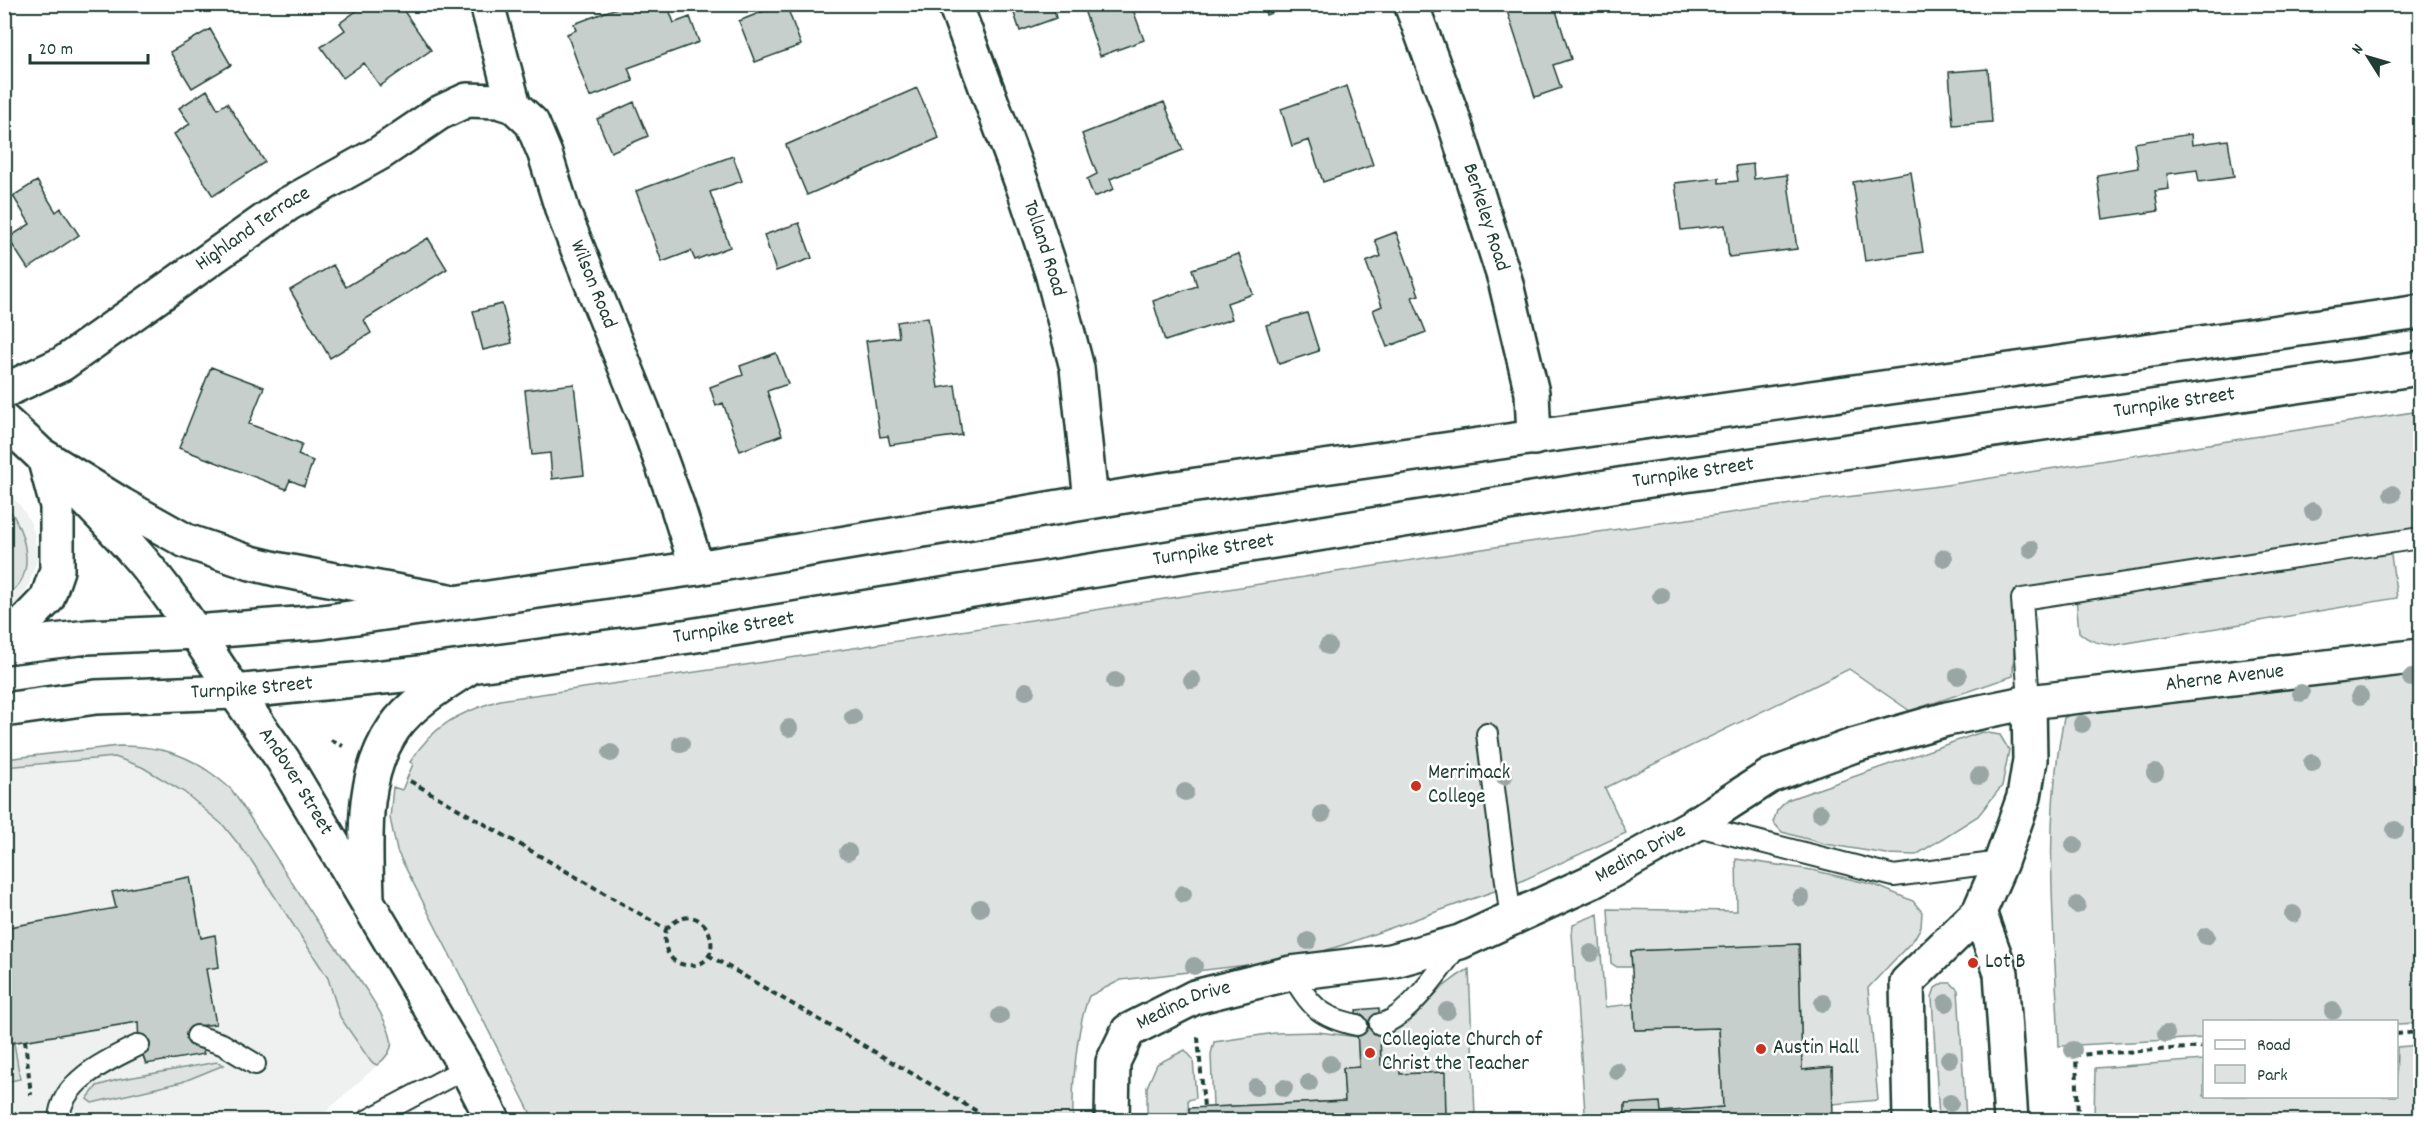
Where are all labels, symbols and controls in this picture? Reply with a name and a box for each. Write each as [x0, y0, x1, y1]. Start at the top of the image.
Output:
scale bar [30, 27, 148, 65]
north arrow [2338, 27, 2398, 87]
text: 20 m [39, 38, 73, 63]
text: N [2346, 39, 2370, 60]
street label: Berkeley Road [1454, 160, 1516, 275]
street label: Highland Terrace [190, 179, 316, 280]
street label: Tolland Road [1014, 196, 1073, 300]
street label: Wilson Road [561, 236, 623, 333]
street label: Turnpike Street [2112, 380, 2237, 427]
street label: Turnpike Street [1631, 450, 1756, 497]
street label: Turnpike Street [1151, 526, 1277, 575]
street label: Turnpike Street [672, 604, 797, 653]
street label: Aherne Avenue [2164, 657, 2286, 701]
street label: Turnpike Street [190, 669, 314, 709]
street label: Andover Street [250, 722, 340, 842]
place label: Merrimack College [1428, 759, 1510, 813]
marker: Merrimack College [1409, 779, 1423, 793]
street label: Medina Drive [1590, 817, 1692, 892]
place label: Lot B [1985, 948, 2025, 978]
marker: Lot B [1966, 956, 1980, 970]
street label: Medina Drive [1131, 974, 1234, 1039]
legend [2203, 1020, 2398, 1098]
place label: Collegiate Church of Christ the Teacher [1382, 1026, 1543, 1080]
place label: Austin Hall [1773, 1034, 1859, 1064]
text: Road [2257, 1034, 2291, 1059]
marker: Austin Hall [1754, 1042, 1768, 1056]
marker: Collegiate Church of Christ the Teacher [1363, 1046, 1377, 1060]
text: Park [2257, 1064, 2288, 1089]

